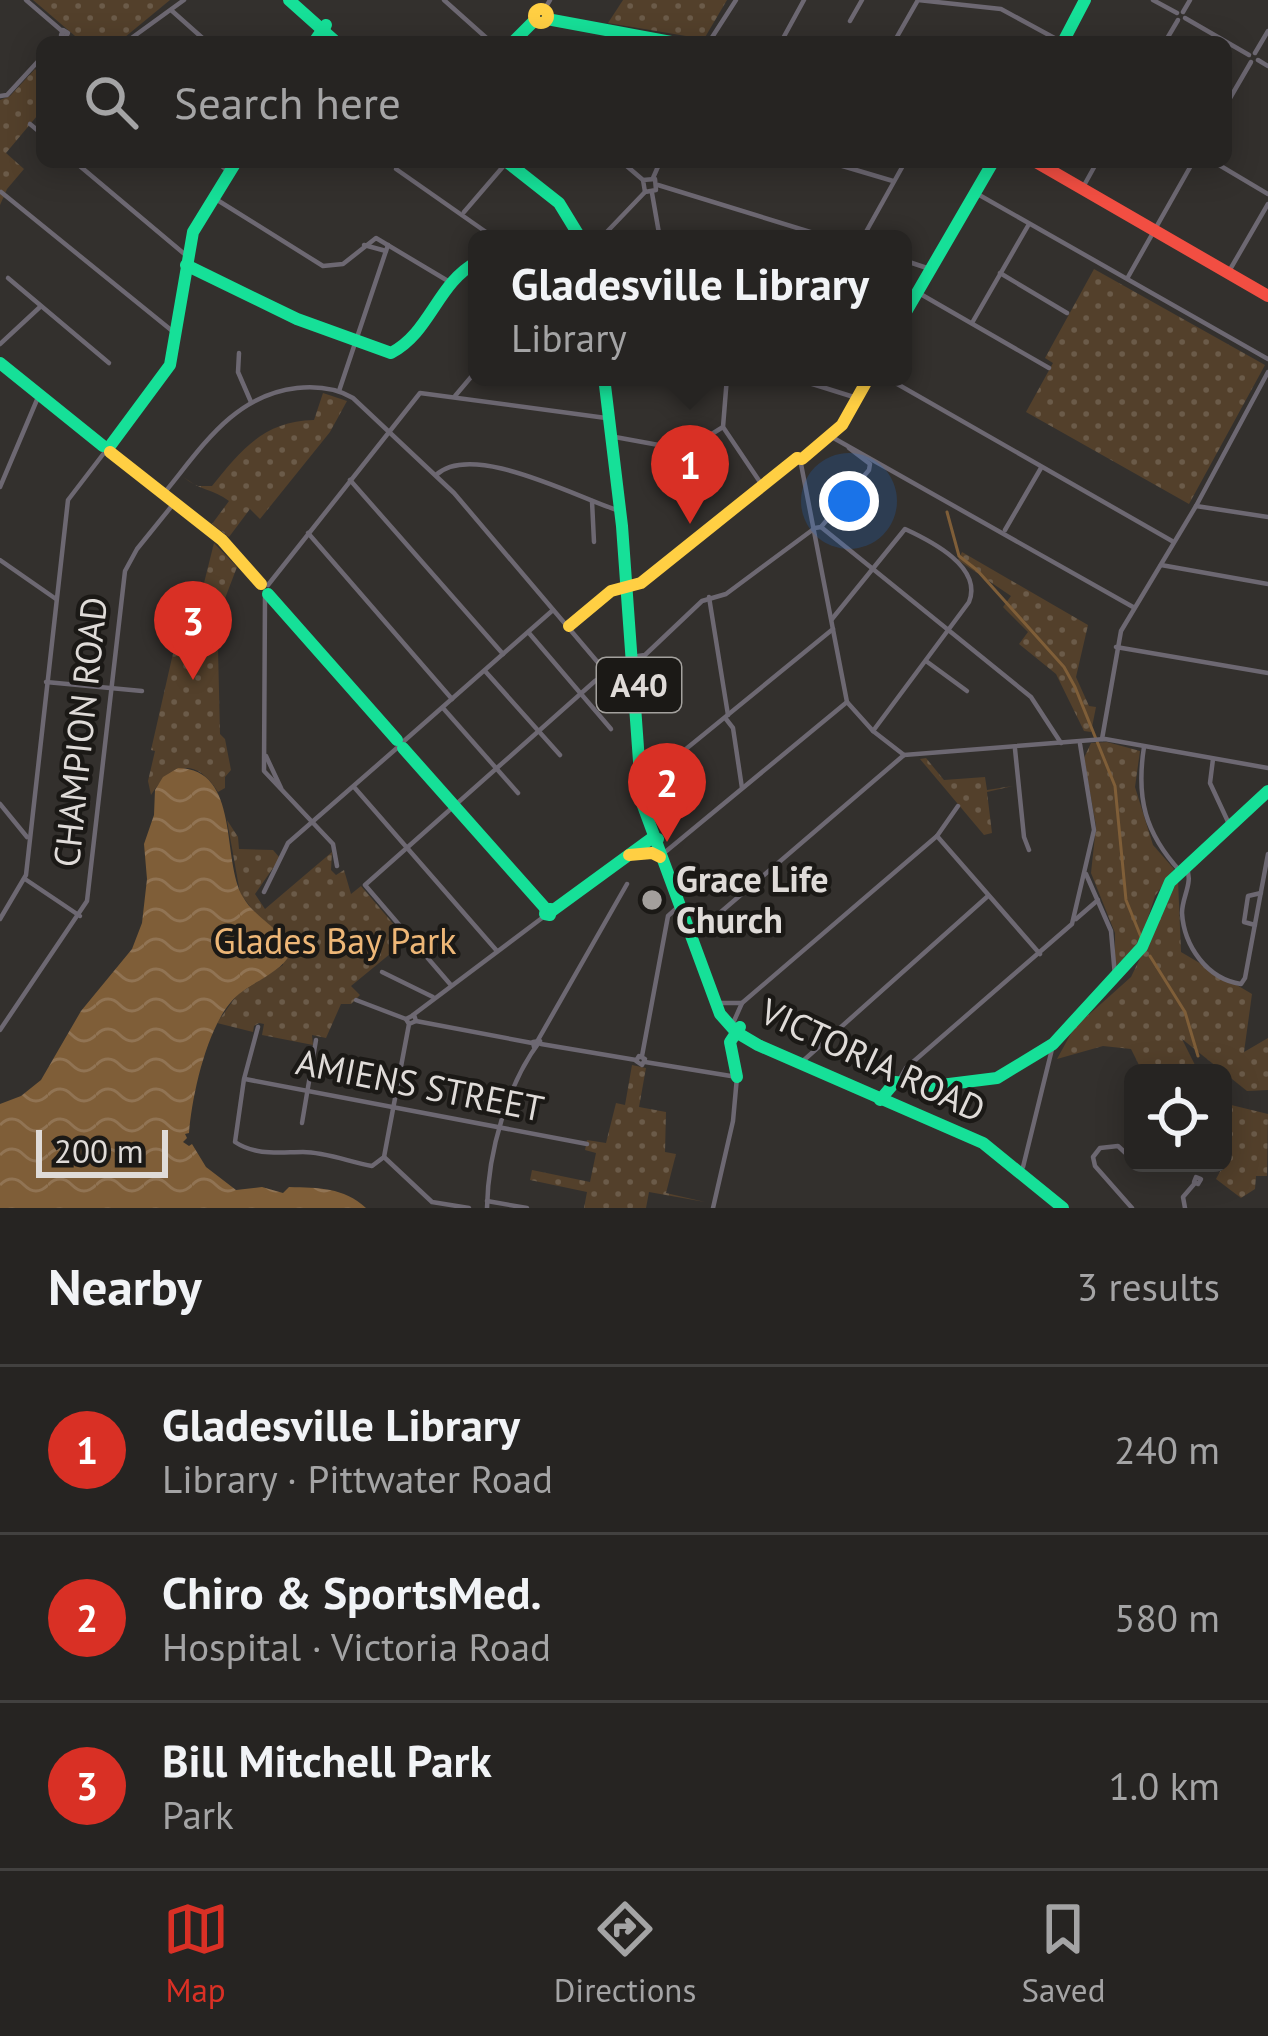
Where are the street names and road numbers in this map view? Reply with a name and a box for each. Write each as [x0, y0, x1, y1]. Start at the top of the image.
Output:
street label: CHAMPION ROAD [42, 594, 117, 869]
road number: A40 [597, 658, 681, 712]
street label: VICTORIA ROAD [752, 987, 993, 1132]
street label: AMIENS STREET [292, 1037, 548, 1132]

